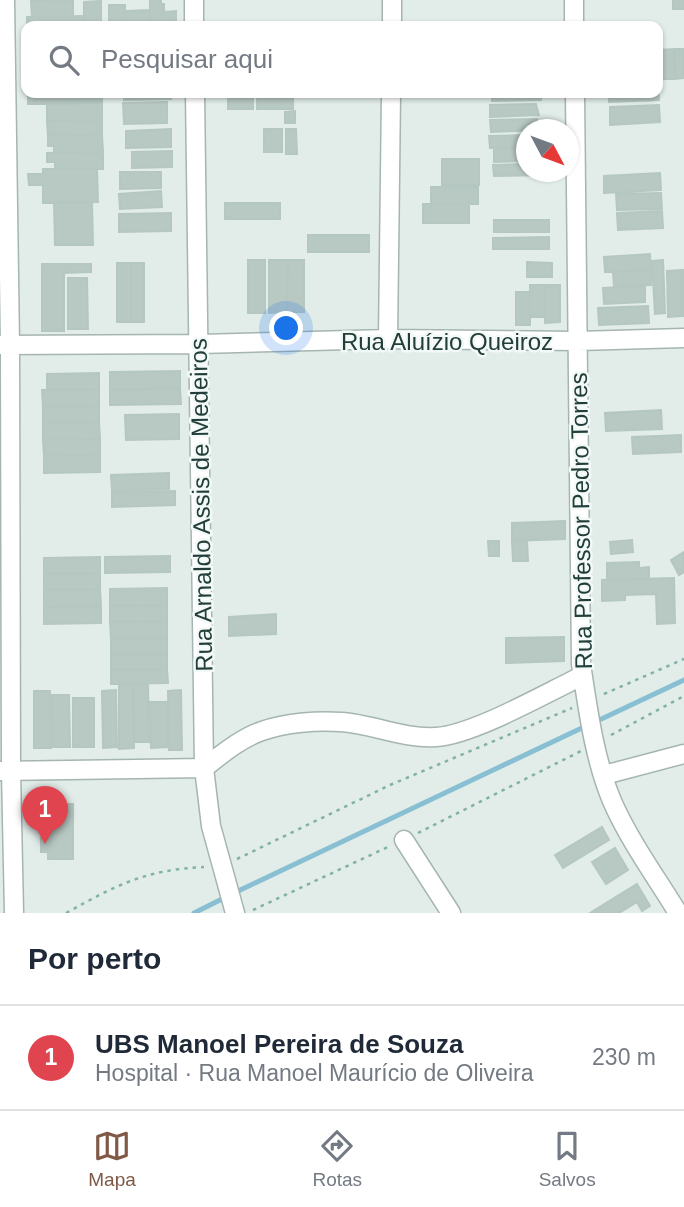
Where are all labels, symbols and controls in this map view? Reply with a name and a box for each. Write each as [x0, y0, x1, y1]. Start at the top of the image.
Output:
search box [21, 21, 663, 98]
icon: search [45, 41, 83, 79]
text: Pesquisar aqui [101, 44, 273, 74]
north arrow [516, 119, 579, 182]
your location [269, 311, 303, 345]
street label: Rua Aluízio Queiroz [341, 328, 553, 355]
street label: Rua Arnaldo Assis de Medeiros [185, 338, 217, 672]
street label: Rua Professor Pedro Torres [565, 372, 597, 670]
pin: 1 [22, 786, 68, 844]
text: Por perto [28, 942, 161, 975]
text: UBS Manoel Pereira de Souza [95, 1029, 463, 1059]
text: 1 [45, 1044, 57, 1070]
text: 230 m [592, 1044, 656, 1070]
text: Hospital · Rua Manoel Maurício de Oliveira [95, 1060, 533, 1086]
tab: Mapa [88, 1127, 136, 1191]
tab: Rotas [312, 1127, 362, 1191]
tab: Salvos [539, 1127, 596, 1191]

